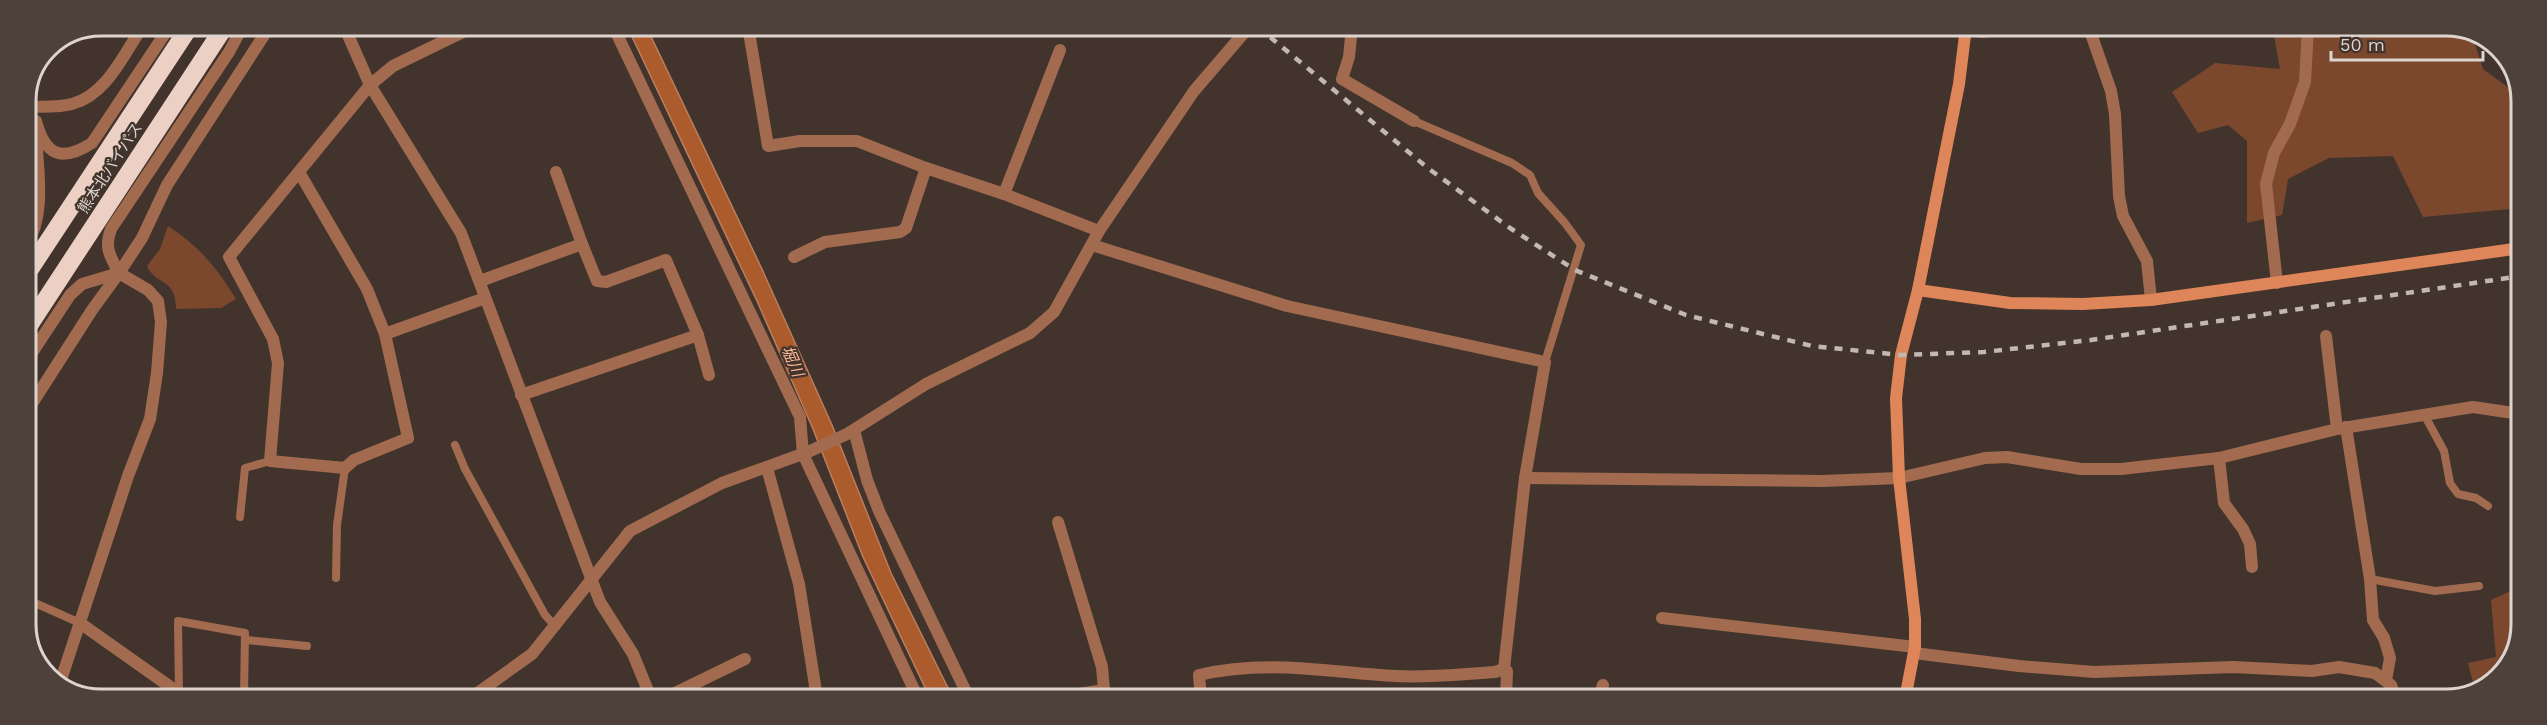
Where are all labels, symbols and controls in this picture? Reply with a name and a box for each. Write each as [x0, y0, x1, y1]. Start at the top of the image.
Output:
scale bar [2331, 24, 2482, 62]
text: 50 m [2340, 34, 2385, 55]
street label: 熊本北バイパス [74, 119, 146, 217]
water label: 堀川 [778, 343, 808, 381]

